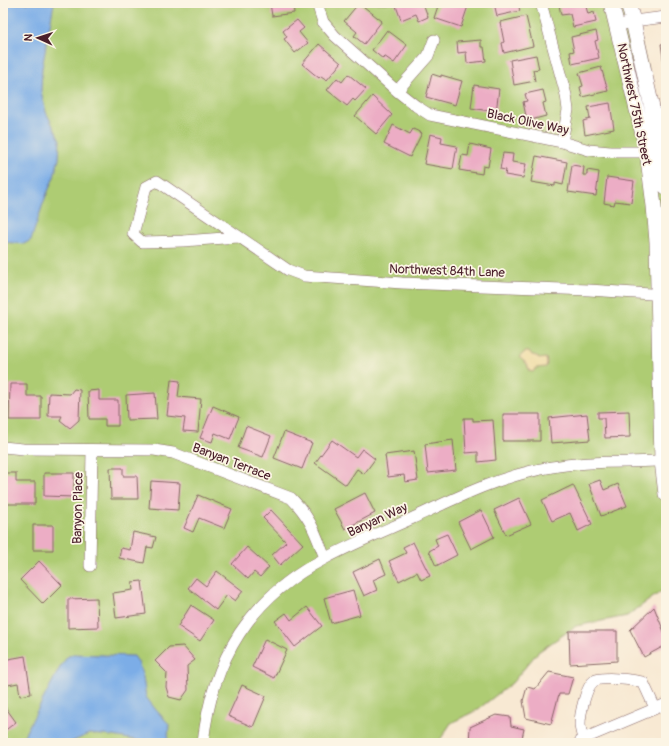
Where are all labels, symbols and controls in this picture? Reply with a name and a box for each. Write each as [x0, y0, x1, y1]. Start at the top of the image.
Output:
north arrow [18, 18, 58, 58]
text: N [22, 33, 35, 42]
street label: Northwest 75th Street [613, 42, 655, 167]
street label: Black Olive Way [485, 106, 571, 139]
street label: Northwest 84th Lane [389, 261, 506, 281]
street label: Banyan Terrace [190, 440, 274, 484]
street label: Banyon Place [69, 471, 87, 544]
street label: Banyan Way [345, 499, 410, 541]

